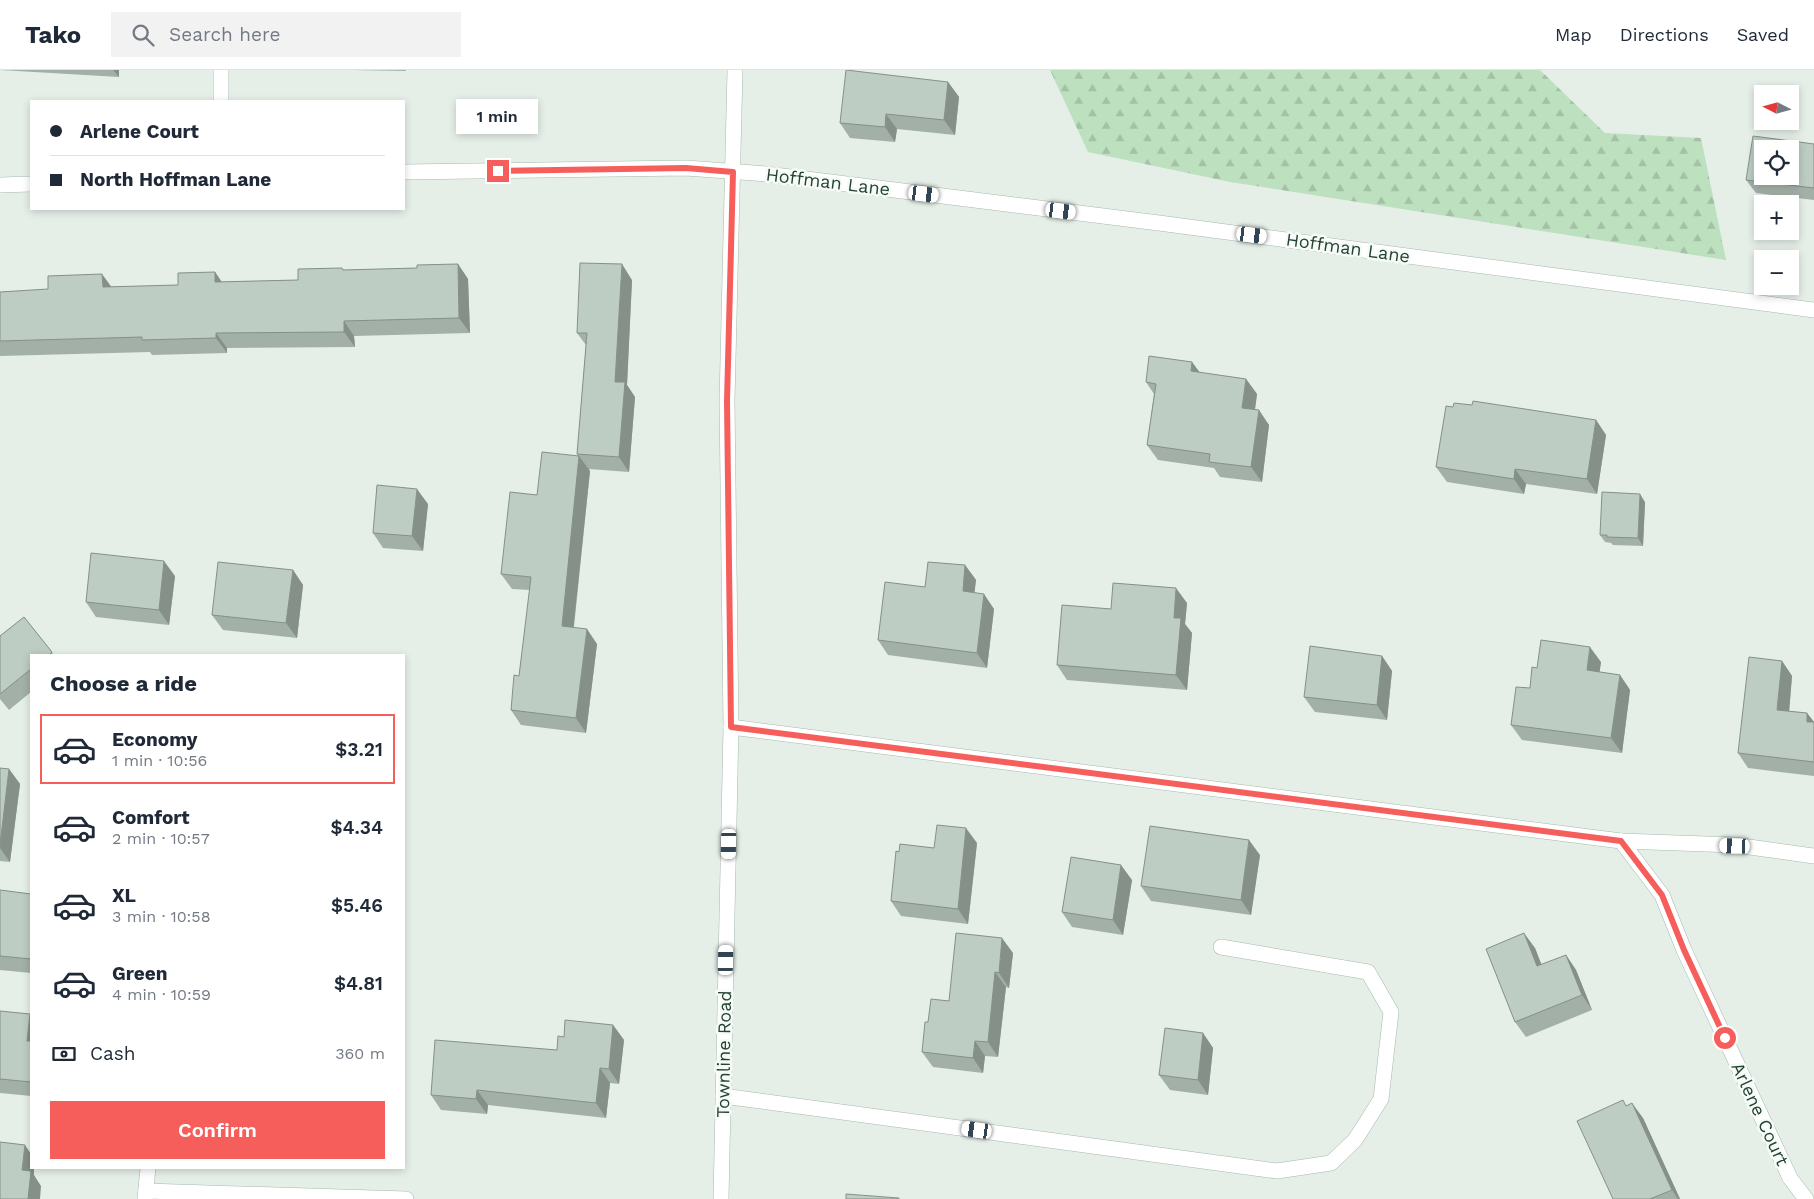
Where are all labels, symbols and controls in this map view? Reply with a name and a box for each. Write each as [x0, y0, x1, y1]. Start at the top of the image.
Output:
search box [111, 12, 461, 57]
text: Tako [25, 21, 81, 49]
icon: search [129, 21, 157, 49]
text: Search here [169, 23, 280, 46]
text: Map [1555, 24, 1592, 45]
text: Directions [1620, 24, 1709, 45]
text: Saved [1737, 24, 1789, 45]
north arrow [1754, 85, 1799, 130]
map controls [1754, 85, 1799, 295]
callout: 1 min [457, 98, 539, 134]
text: 1 min [476, 107, 518, 126]
text: Arlene Court [80, 120, 199, 143]
button: locate [1754, 140, 1799, 185]
route end [487, 160, 509, 182]
street label: Hoffman Lane [765, 163, 891, 200]
text: North Hoffman Lane [80, 168, 271, 191]
car [908, 185, 939, 203]
button: + [1754, 195, 1799, 240]
car [1045, 202, 1076, 220]
car [1236, 226, 1267, 244]
street label: Hoffman Lane [1285, 228, 1411, 267]
button: − [1754, 250, 1799, 295]
text: Choose a ride [50, 671, 197, 696]
icon: car [52, 727, 97, 772]
text: Economy [112, 728, 197, 751]
text: $3.21 [335, 738, 383, 761]
text: 1 min · 10:56 [112, 751, 207, 770]
icon: car [52, 805, 97, 850]
text: Comfort [112, 806, 190, 829]
text: $4.34 [330, 816, 383, 839]
text: 2 min · 10:57 [112, 829, 210, 848]
car [721, 829, 736, 859]
car [1719, 838, 1750, 854]
icon: car [52, 883, 97, 928]
text: XL [112, 884, 136, 907]
text: $5.46 [331, 894, 383, 917]
text: 3 min · 10:58 [112, 907, 211, 926]
car [718, 945, 733, 975]
icon: car [52, 961, 97, 1006]
text: Green [112, 962, 168, 985]
text: $4.81 [334, 972, 383, 995]
text: 4 min · 10:59 [112, 985, 211, 1004]
street label: Townline Road [712, 990, 735, 1118]
route start [1714, 1027, 1736, 1049]
icon: cash [50, 1040, 78, 1068]
text: Cash [90, 1042, 136, 1065]
text: 360 m [335, 1044, 385, 1063]
street label: Arlene Court [1727, 1059, 1794, 1169]
button: Confirm [50, 1101, 385, 1159]
car [961, 1120, 992, 1140]

